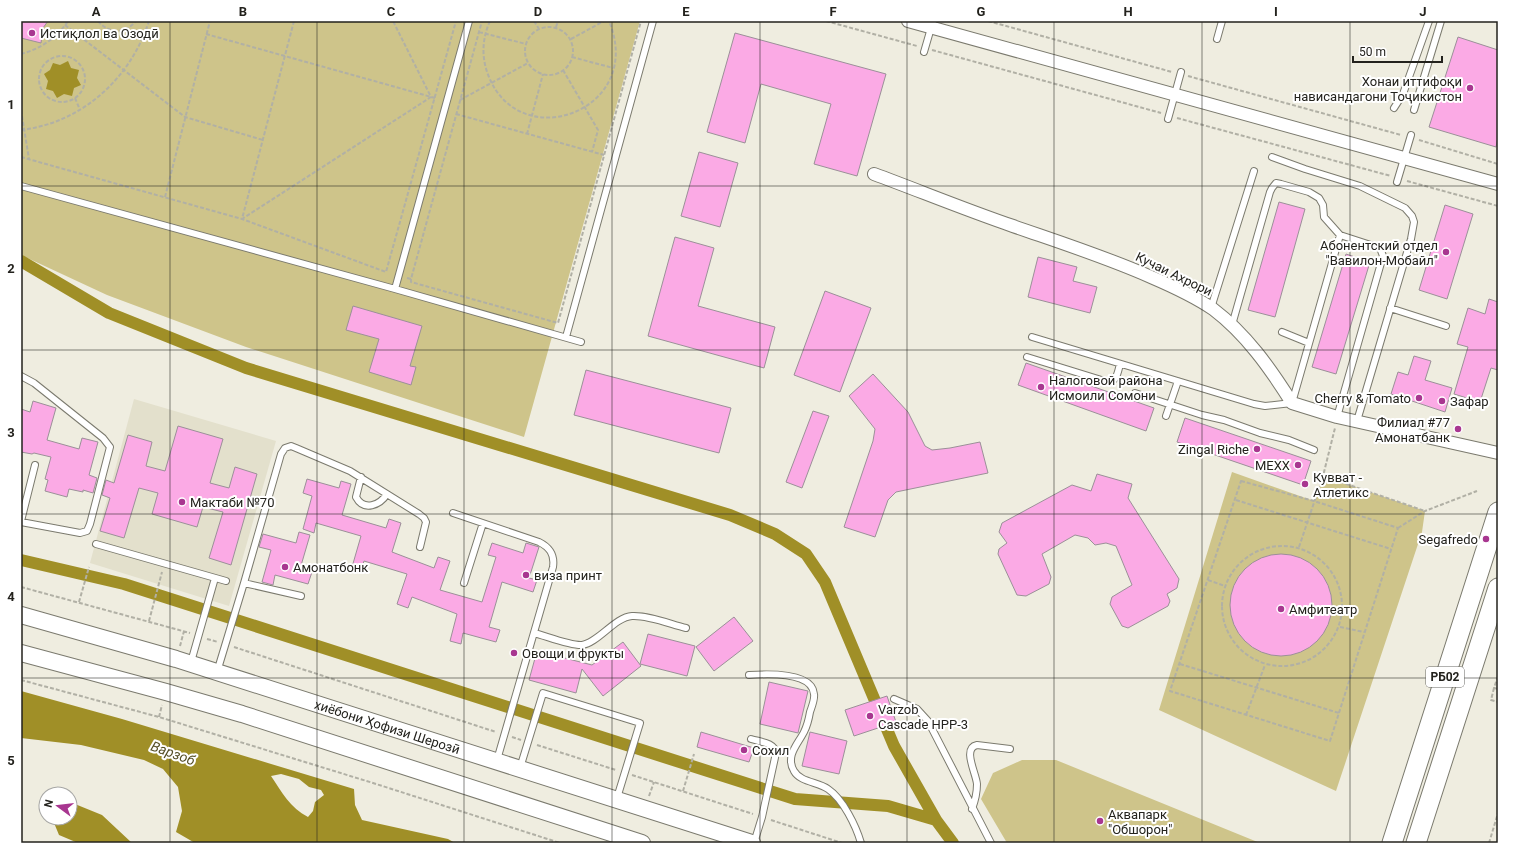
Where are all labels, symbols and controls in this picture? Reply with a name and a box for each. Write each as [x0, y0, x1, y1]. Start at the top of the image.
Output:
text: A [92, 4, 101, 19]
text: B [239, 4, 247, 19]
text: C [387, 4, 396, 19]
text: D [534, 4, 542, 19]
text: E [682, 4, 690, 19]
text: F [829, 4, 837, 19]
text: G [977, 4, 986, 19]
text: H [1123, 4, 1133, 19]
text: I [1274, 4, 1278, 19]
text: J [1419, 4, 1427, 19]
place label: Истиқлол ва Озодӣ [40, 26, 159, 41]
marker: Истиқлол ва Озодӣ [27, 28, 37, 38]
scale bar [1353, 38, 1442, 64]
text: 50 m [1359, 45, 1386, 59]
place label: Хонаи иттифоқи нависандагони Тоҷикистон [1294, 74, 1462, 104]
marker: Хонаи иттифоқи нависандагони Тоҷикистон [1465, 83, 1475, 93]
text: 1 [7, 97, 15, 112]
place label: Абонентский отдел "Вавилон-Мобайл" [1320, 238, 1438, 268]
marker: Абонентский отдел "Вавилон-Мобайл" [1441, 247, 1451, 257]
street label: Кучаи Ахрори [1133, 249, 1215, 299]
text: 2 [7, 261, 15, 276]
place label: Налоговой района Исмоили Сомони [1049, 373, 1162, 403]
marker: Налоговой района Исмоили Сомони [1036, 382, 1046, 392]
place label: Cherry & Tomato [1315, 391, 1411, 406]
marker: Cherry & Tomato [1414, 393, 1424, 403]
place label: Зафар [1450, 394, 1489, 409]
marker: Зафар [1437, 396, 1447, 406]
place label: Филиал #77 Амонатбанк [1375, 415, 1450, 445]
marker: Филиал #77 Амонатбанк [1453, 424, 1463, 434]
text: 3 [7, 425, 15, 440]
place label: Zingal Riche [1178, 442, 1249, 457]
marker: Zingal Riche [1252, 444, 1262, 454]
place label: MEXX [1255, 458, 1290, 473]
marker: MEXX [1293, 460, 1303, 470]
place label: Кувват - Атлетикс [1313, 470, 1369, 500]
marker: Кувват - Атлетикс [1300, 479, 1310, 489]
place label: Мактаби №70 [190, 495, 274, 510]
marker: Мактаби №70 [177, 497, 187, 507]
place label: Segafredo [1419, 532, 1478, 547]
marker: Segafredo [1481, 534, 1491, 544]
place label: Амонатбонк [293, 560, 368, 575]
marker: Амонатбонк [280, 562, 290, 572]
place label: виза принт [534, 568, 602, 583]
marker: виза принт [521, 570, 531, 580]
text: 4 [7, 589, 15, 604]
place label: Aмфитеатр [1289, 602, 1357, 617]
marker: Aмфитеатр [1276, 604, 1286, 614]
place label: Овощи и фрукты [522, 646, 624, 661]
marker: Овощи и фрукты [509, 648, 519, 658]
road number: РБ02 [1426, 667, 1464, 687]
street label: хиёбони Ҳофизи Шерозӣ [313, 696, 462, 757]
place label: Varzob Cascade HPP-3 [878, 702, 968, 732]
marker: Varzob Cascade HPP-3 [865, 711, 875, 721]
water label: Варзоб [149, 738, 198, 768]
place label: Сохил [752, 743, 789, 758]
marker: Сохил [739, 745, 749, 755]
text: 5 [7, 753, 15, 768]
north arrow [38, 786, 78, 826]
text: N [42, 798, 56, 809]
place label: Аквапарк "Обшорон" [1108, 807, 1173, 837]
marker: Аквапарк "Обшорон" [1095, 816, 1105, 826]

